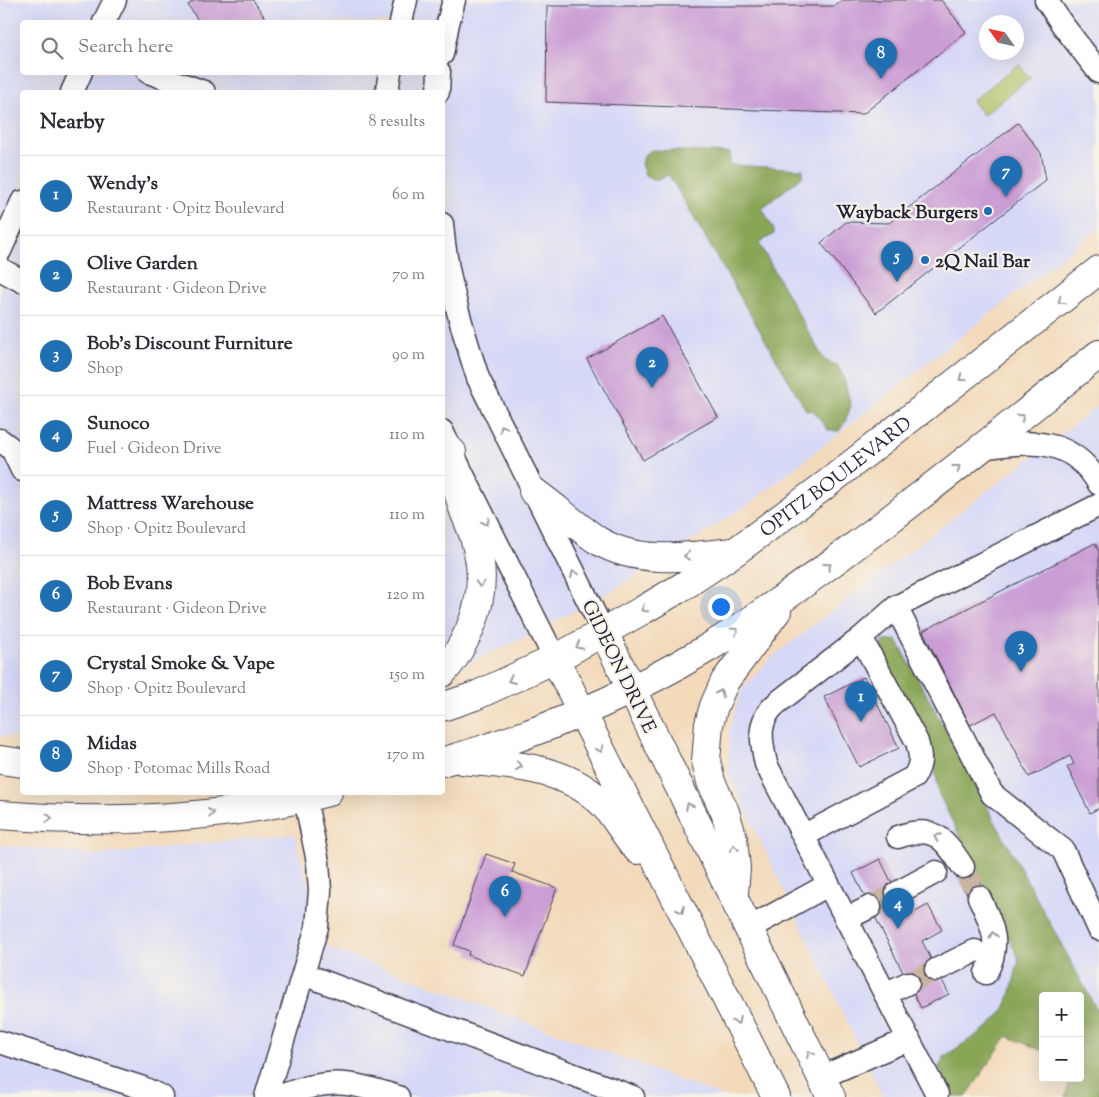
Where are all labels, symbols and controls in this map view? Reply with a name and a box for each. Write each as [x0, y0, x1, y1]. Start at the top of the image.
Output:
north arrow [979, 15, 1024, 60]
search box [20, 20, 445, 75]
icon: search [38, 34, 66, 62]
text: Search here [78, 34, 173, 61]
pin: 8 [865, 38, 897, 79]
text: Nearby [40, 108, 105, 138]
text: 8 results [369, 111, 425, 134]
pin: 7 [990, 156, 1022, 197]
text: Wendy's [87, 171, 158, 198]
text: 1 [53, 184, 59, 207]
text: 60 m [392, 184, 425, 207]
text: Restaurant · Opitz Boulevard [87, 198, 285, 221]
place label: Wayback Burgers [836, 200, 979, 227]
marker: Wayback Burgers [982, 205, 994, 217]
pin: 5 [881, 241, 913, 282]
place label: 2Q Nail Bar [935, 249, 1031, 276]
text: Olive Garden [87, 251, 198, 278]
marker: 2Q Nail Bar [919, 254, 931, 266]
text: 2 [52, 264, 60, 287]
text: 70 m [392, 264, 425, 287]
text: Restaurant · Gideon Drive [87, 278, 267, 301]
one-way arrow [1058, 295, 1067, 303]
text: Bob's Discount Furniture [87, 331, 293, 358]
text: 3 [53, 344, 59, 367]
text: 90 m [392, 344, 425, 367]
pin: 2 [636, 347, 668, 388]
text: Shop [87, 358, 123, 381]
one-way arrow [958, 372, 968, 381]
text: Sunoco [87, 411, 150, 438]
street label: OPITZ BOULEVARD [755, 411, 918, 545]
one-way arrow [1015, 414, 1024, 423]
text: 4 [52, 424, 60, 447]
text: 110 m [389, 424, 425, 447]
one-way arrow [498, 424, 509, 433]
text: Fuel · Gideon Drive [87, 438, 222, 461]
one-way arrow [951, 465, 960, 473]
text: Mattress Warehouse [87, 491, 254, 518]
text: 5 [53, 504, 59, 527]
text: 110 m [389, 504, 425, 527]
one-way arrow [480, 517, 490, 526]
text: Shop · Opitz Boulevard [87, 518, 246, 541]
one-way arrow [683, 551, 691, 562]
one-way arrow [822, 563, 832, 572]
one-way arrow [570, 570, 580, 579]
text: Bob Evans [87, 571, 172, 598]
one-way arrow [475, 580, 486, 588]
text: 6 [52, 584, 60, 607]
text: 120 m [387, 584, 425, 607]
your location [708, 594, 734, 620]
street label: GIDEON DRIVE [574, 596, 662, 739]
text: Restaurant · Gideon Drive [87, 598, 267, 621]
one-way arrow [640, 603, 649, 613]
one-way arrow [729, 627, 738, 637]
pin: 3 [1005, 631, 1037, 672]
one-way arrow [576, 640, 585, 650]
text: Crystal Smoke & Vape [87, 651, 275, 678]
text: 7 [52, 664, 60, 687]
text: 150 m [389, 664, 425, 687]
one-way arrow [507, 673, 516, 684]
text: Shop · Opitz Boulevard [87, 678, 246, 701]
pin: 1 [845, 681, 877, 722]
one-way arrow [713, 689, 724, 698]
text: Midas [87, 731, 137, 758]
text: 8 [52, 744, 60, 767]
text: 170 m [387, 744, 425, 767]
one-way arrow [594, 744, 605, 753]
text: Shop · Potomac Mills Road [87, 758, 270, 781]
one-way arrow [515, 760, 523, 771]
one-way arrow [685, 802, 695, 811]
one-way arrow [207, 808, 215, 819]
one-way arrow [45, 813, 53, 823]
one-way arrow [933, 833, 942, 843]
one-way arrow [729, 844, 740, 852]
pin: 6 [489, 876, 521, 917]
pin: 4 [882, 888, 914, 929]
one-way arrow [675, 905, 686, 914]
one-way arrow [988, 930, 999, 939]
map controls [1039, 992, 1084, 1082]
button: + [1039, 992, 1084, 1037]
one-way arrow [731, 1015, 741, 1024]
button: − [1039, 1037, 1084, 1082]
one-way arrow [806, 1050, 816, 1059]

